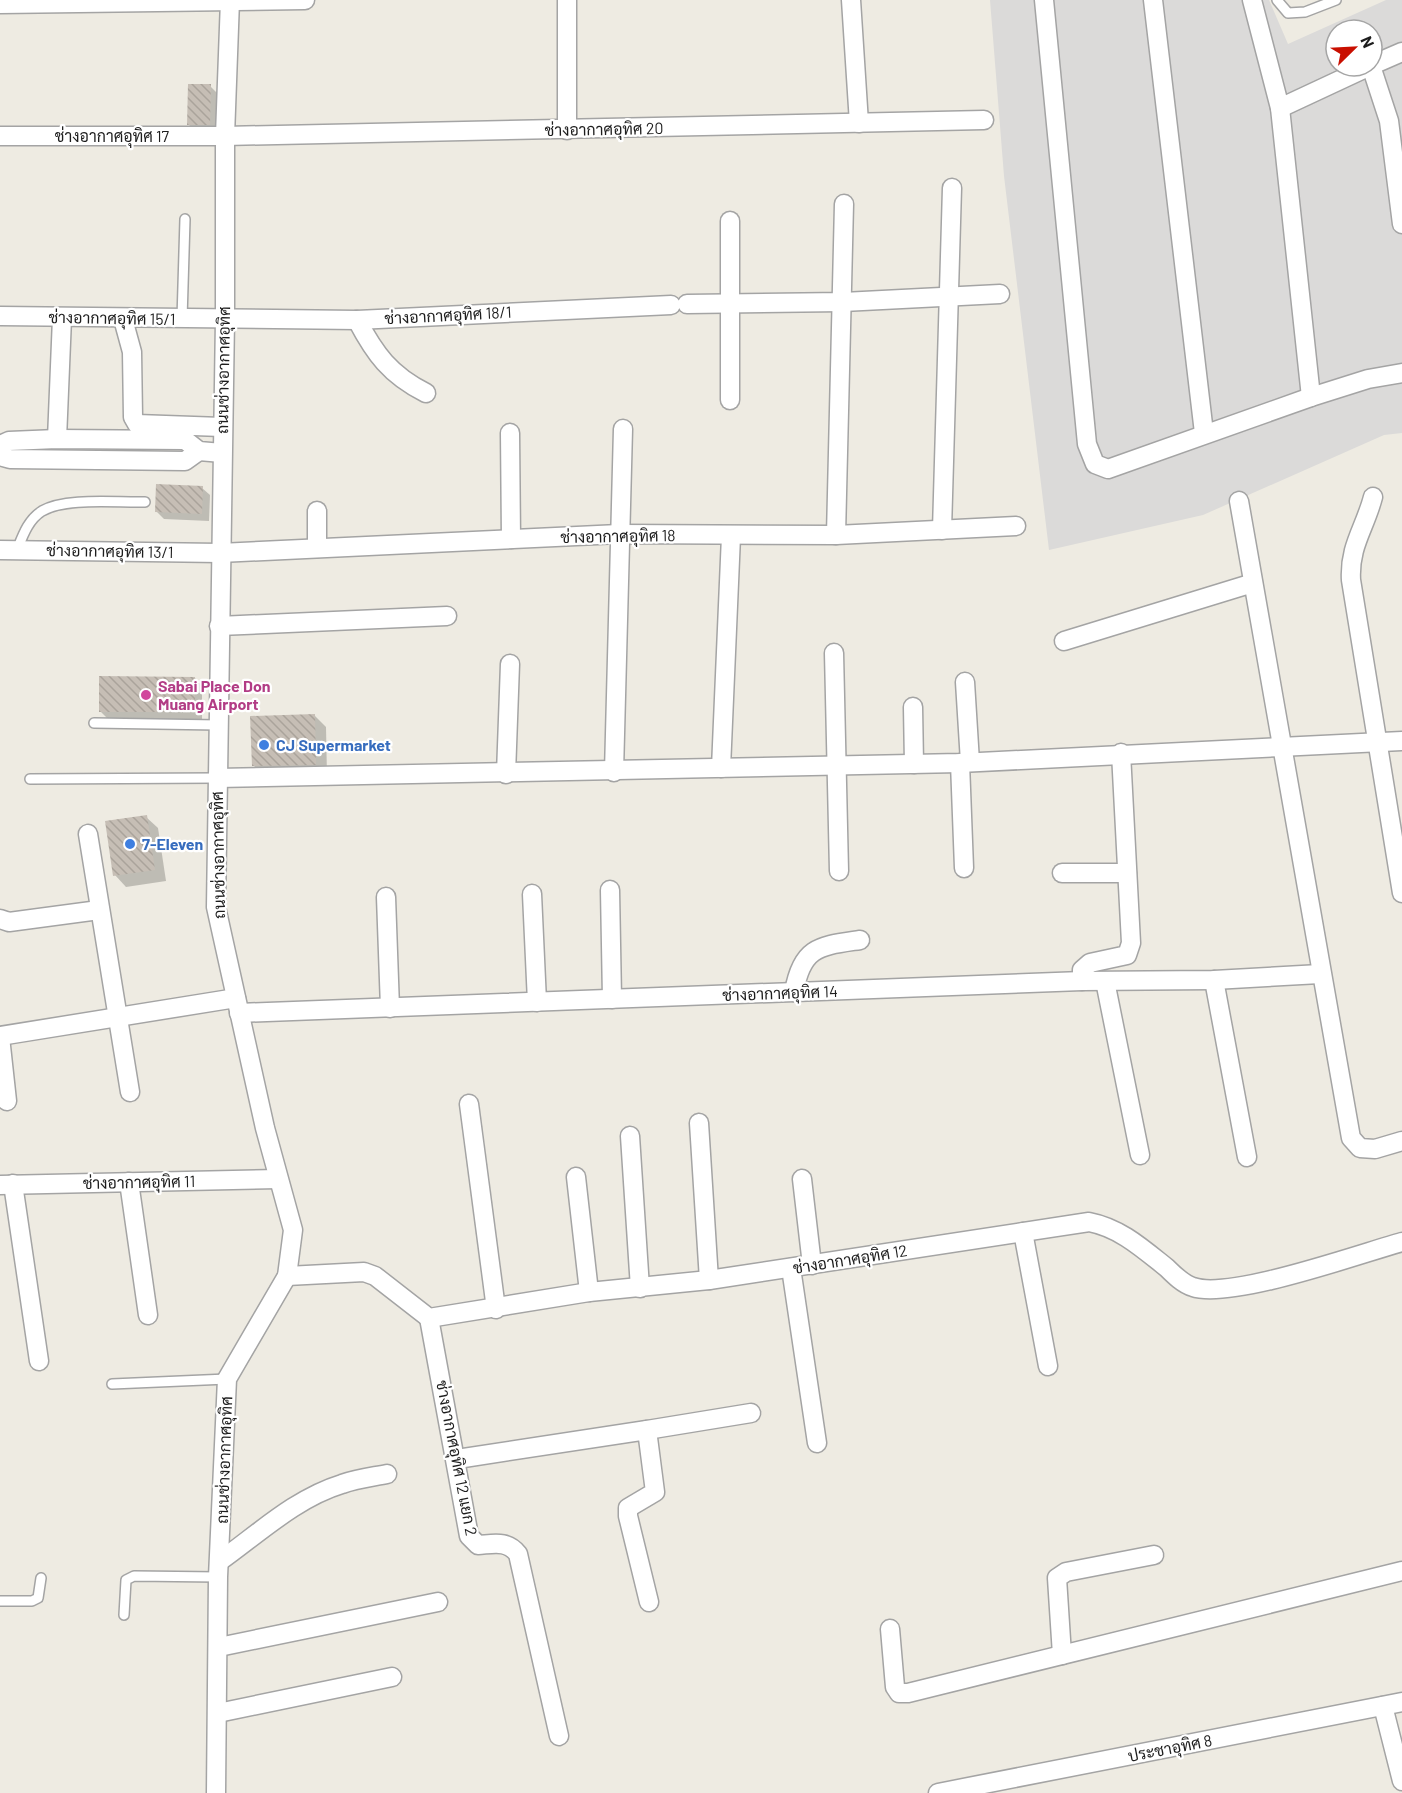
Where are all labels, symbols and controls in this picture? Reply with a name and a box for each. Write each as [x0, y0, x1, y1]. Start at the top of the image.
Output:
north arrow [1324, 18, 1384, 78]
text: N [1357, 33, 1379, 50]
street label: ช่างอากาศอุทิศ 20 [544, 118, 664, 142]
street label: ช่างอากาศอุทิศ 17 [55, 126, 170, 148]
street label: ช่างอากาศอุทิศ 18/1 [384, 302, 512, 330]
street label: ถนนช่างอากาศอุทิศ [212, 306, 236, 434]
street label: ช่างอากาศอุทิศ 15/1 [48, 307, 176, 331]
street label: ช่างอากาศอุทิศ 18 [560, 525, 676, 549]
street label: ช่างอากาศอุทิศ 13/1 [46, 540, 174, 564]
place label: Sabai Place Don Muang Airport [158, 676, 271, 713]
marker: Sabai Place Don Muang Airport [139, 688, 153, 702]
place label: CJ Supermarket [276, 735, 391, 754]
marker: CJ Supermarket [257, 738, 271, 752]
street label: ถนนช่างอากาศอุทิศ [207, 791, 231, 919]
place label: 7-Eleven [142, 834, 203, 853]
marker: 7-Eleven [123, 837, 137, 851]
street label: ช่างอากาศอุทิศ 14 [722, 981, 838, 1007]
street label: ช่างอากาศอุทิศ 11 [83, 1171, 195, 1195]
street label: ช่างอากาศอุทิศ 12 [791, 1240, 909, 1280]
street label: ช่างอากาศอุทิศ 12 แยก 2 [430, 1379, 482, 1538]
street label: ถนนช่างอากาศอุทิศ [212, 1396, 238, 1524]
street label: ประชาอุทิศ 8 [1126, 1730, 1214, 1768]

